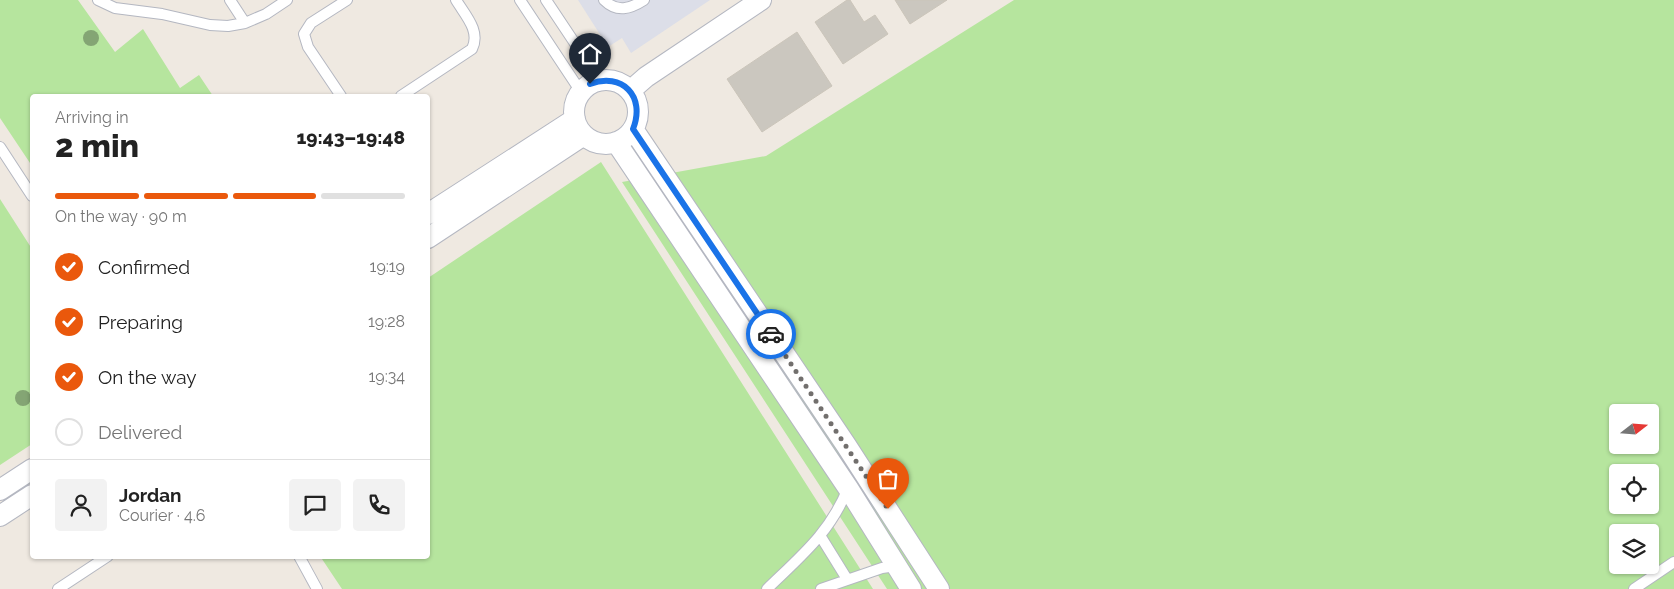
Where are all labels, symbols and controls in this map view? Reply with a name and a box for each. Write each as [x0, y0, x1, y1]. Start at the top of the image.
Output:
pin [569, 33, 611, 84]
icon: home [576, 40, 604, 68]
text: Arriving in [55, 108, 129, 127]
text: 19:43–19:48 [297, 126, 405, 148]
text: 2 min [55, 127, 139, 164]
text: On the way · 90 m [55, 207, 187, 226]
icon: check [55, 253, 83, 281]
text: Confirmed [98, 256, 190, 278]
text: 19:19 [370, 257, 405, 276]
icon: check [55, 308, 83, 336]
courier [746, 309, 796, 359]
text: Preparing [98, 311, 183, 333]
text: 19:28 [368, 312, 405, 331]
icon: car [757, 320, 785, 348]
icon: check [55, 363, 83, 391]
text: On the way [98, 366, 197, 388]
text: 19:34 [368, 367, 405, 386]
north arrow [1609, 404, 1659, 454]
map controls [1609, 404, 1659, 574]
text: Delivered [98, 421, 182, 443]
pin [867, 458, 909, 509]
button: locate [1609, 464, 1659, 514]
icon: bag [874, 465, 902, 493]
button: person [55, 479, 107, 531]
button: chat [289, 479, 341, 531]
button: phone [353, 479, 405, 531]
text: Jordan [119, 484, 182, 506]
text: Courier · 4.6 [119, 506, 205, 525]
button: layers [1609, 524, 1659, 574]

